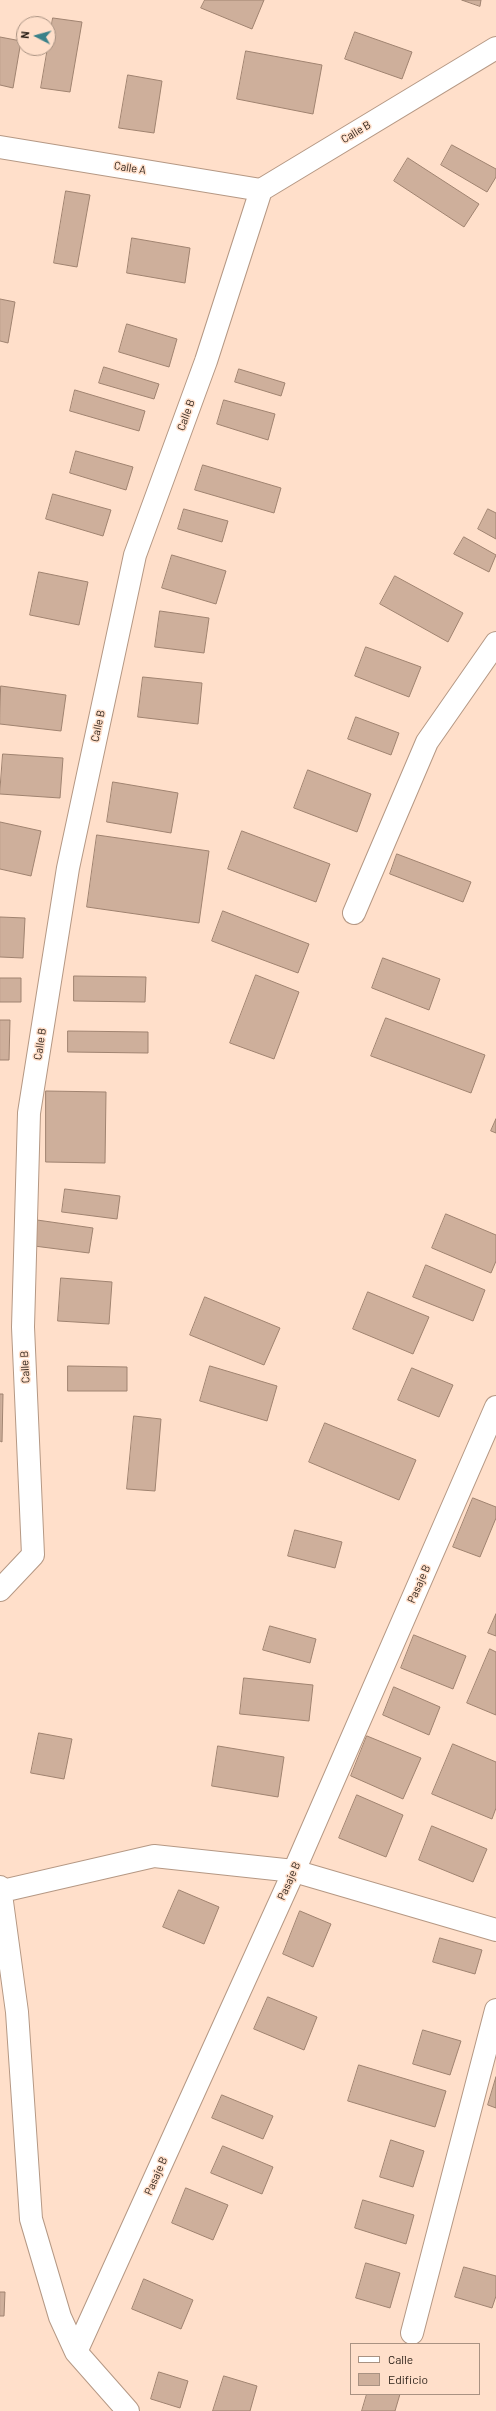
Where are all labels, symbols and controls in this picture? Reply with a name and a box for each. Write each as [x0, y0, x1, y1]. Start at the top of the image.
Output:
north arrow [16, 16, 56, 56]
text: N [18, 30, 31, 39]
street label: Calle B [339, 118, 373, 146]
street label: Calle A [113, 159, 147, 177]
street label: Calle B [174, 398, 198, 432]
street label: Calle B [88, 709, 108, 743]
street label: Calle B [31, 1027, 49, 1061]
street label: Calle B [18, 1351, 32, 1383]
street label: Pasaje B [405, 1563, 433, 1605]
street label: Pasaje B [275, 1860, 303, 1902]
street label: Pasaje B [142, 2155, 170, 2197]
legend [350, 2343, 480, 2395]
text: Calle [388, 2352, 413, 2366]
text: Edificio [388, 2372, 428, 2386]

